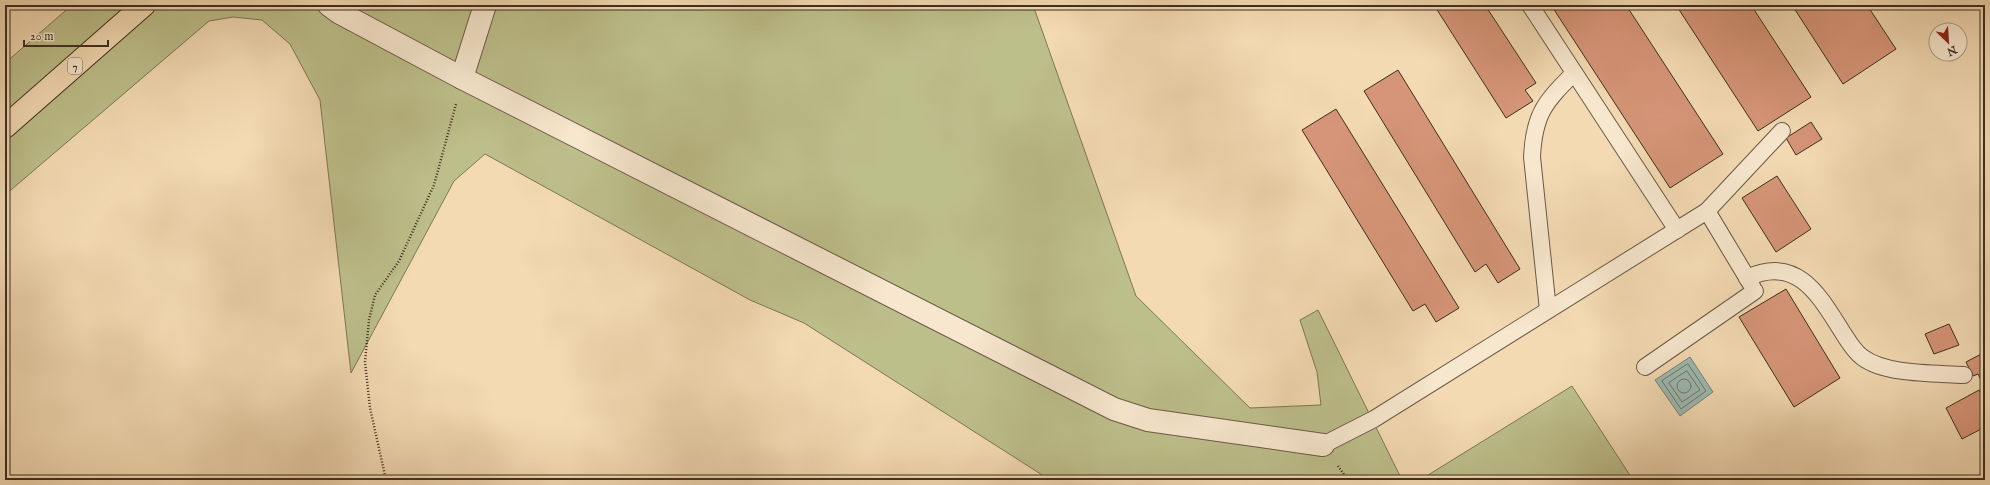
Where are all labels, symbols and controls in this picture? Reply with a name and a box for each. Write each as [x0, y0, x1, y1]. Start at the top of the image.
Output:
scale bar [24, 22, 108, 48]
north arrow [1928, 22, 1968, 62]
text: 20 m [30, 29, 53, 44]
text: N [1944, 41, 1960, 59]
road number: 7 [68, 58, 82, 74]

